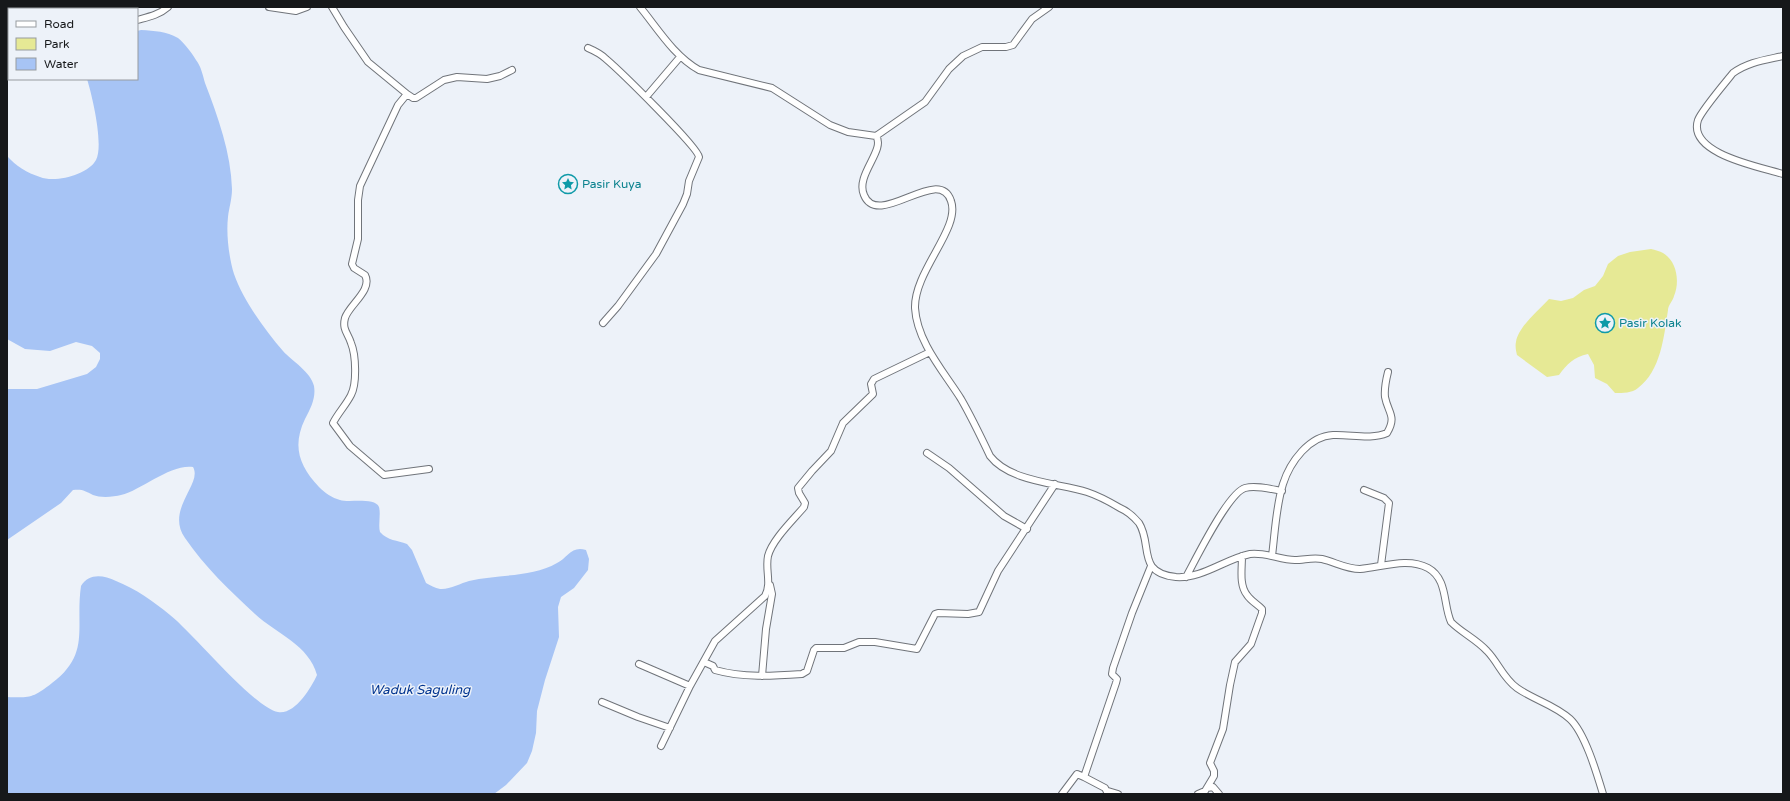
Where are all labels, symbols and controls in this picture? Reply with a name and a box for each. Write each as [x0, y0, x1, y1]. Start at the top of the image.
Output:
legend [8, 8, 138, 80]
text: Road [44, 17, 74, 31]
text: Park [44, 37, 70, 51]
text: Water [44, 57, 79, 71]
place icon: Pasir Kuya [557, 173, 579, 195]
place label: Pasir Kuya [582, 177, 641, 191]
place icon: Pasir Kolak [1594, 312, 1616, 334]
place label: Pasir Kolak [1619, 316, 1682, 330]
water label: Waduk Saguling [370, 682, 471, 698]

